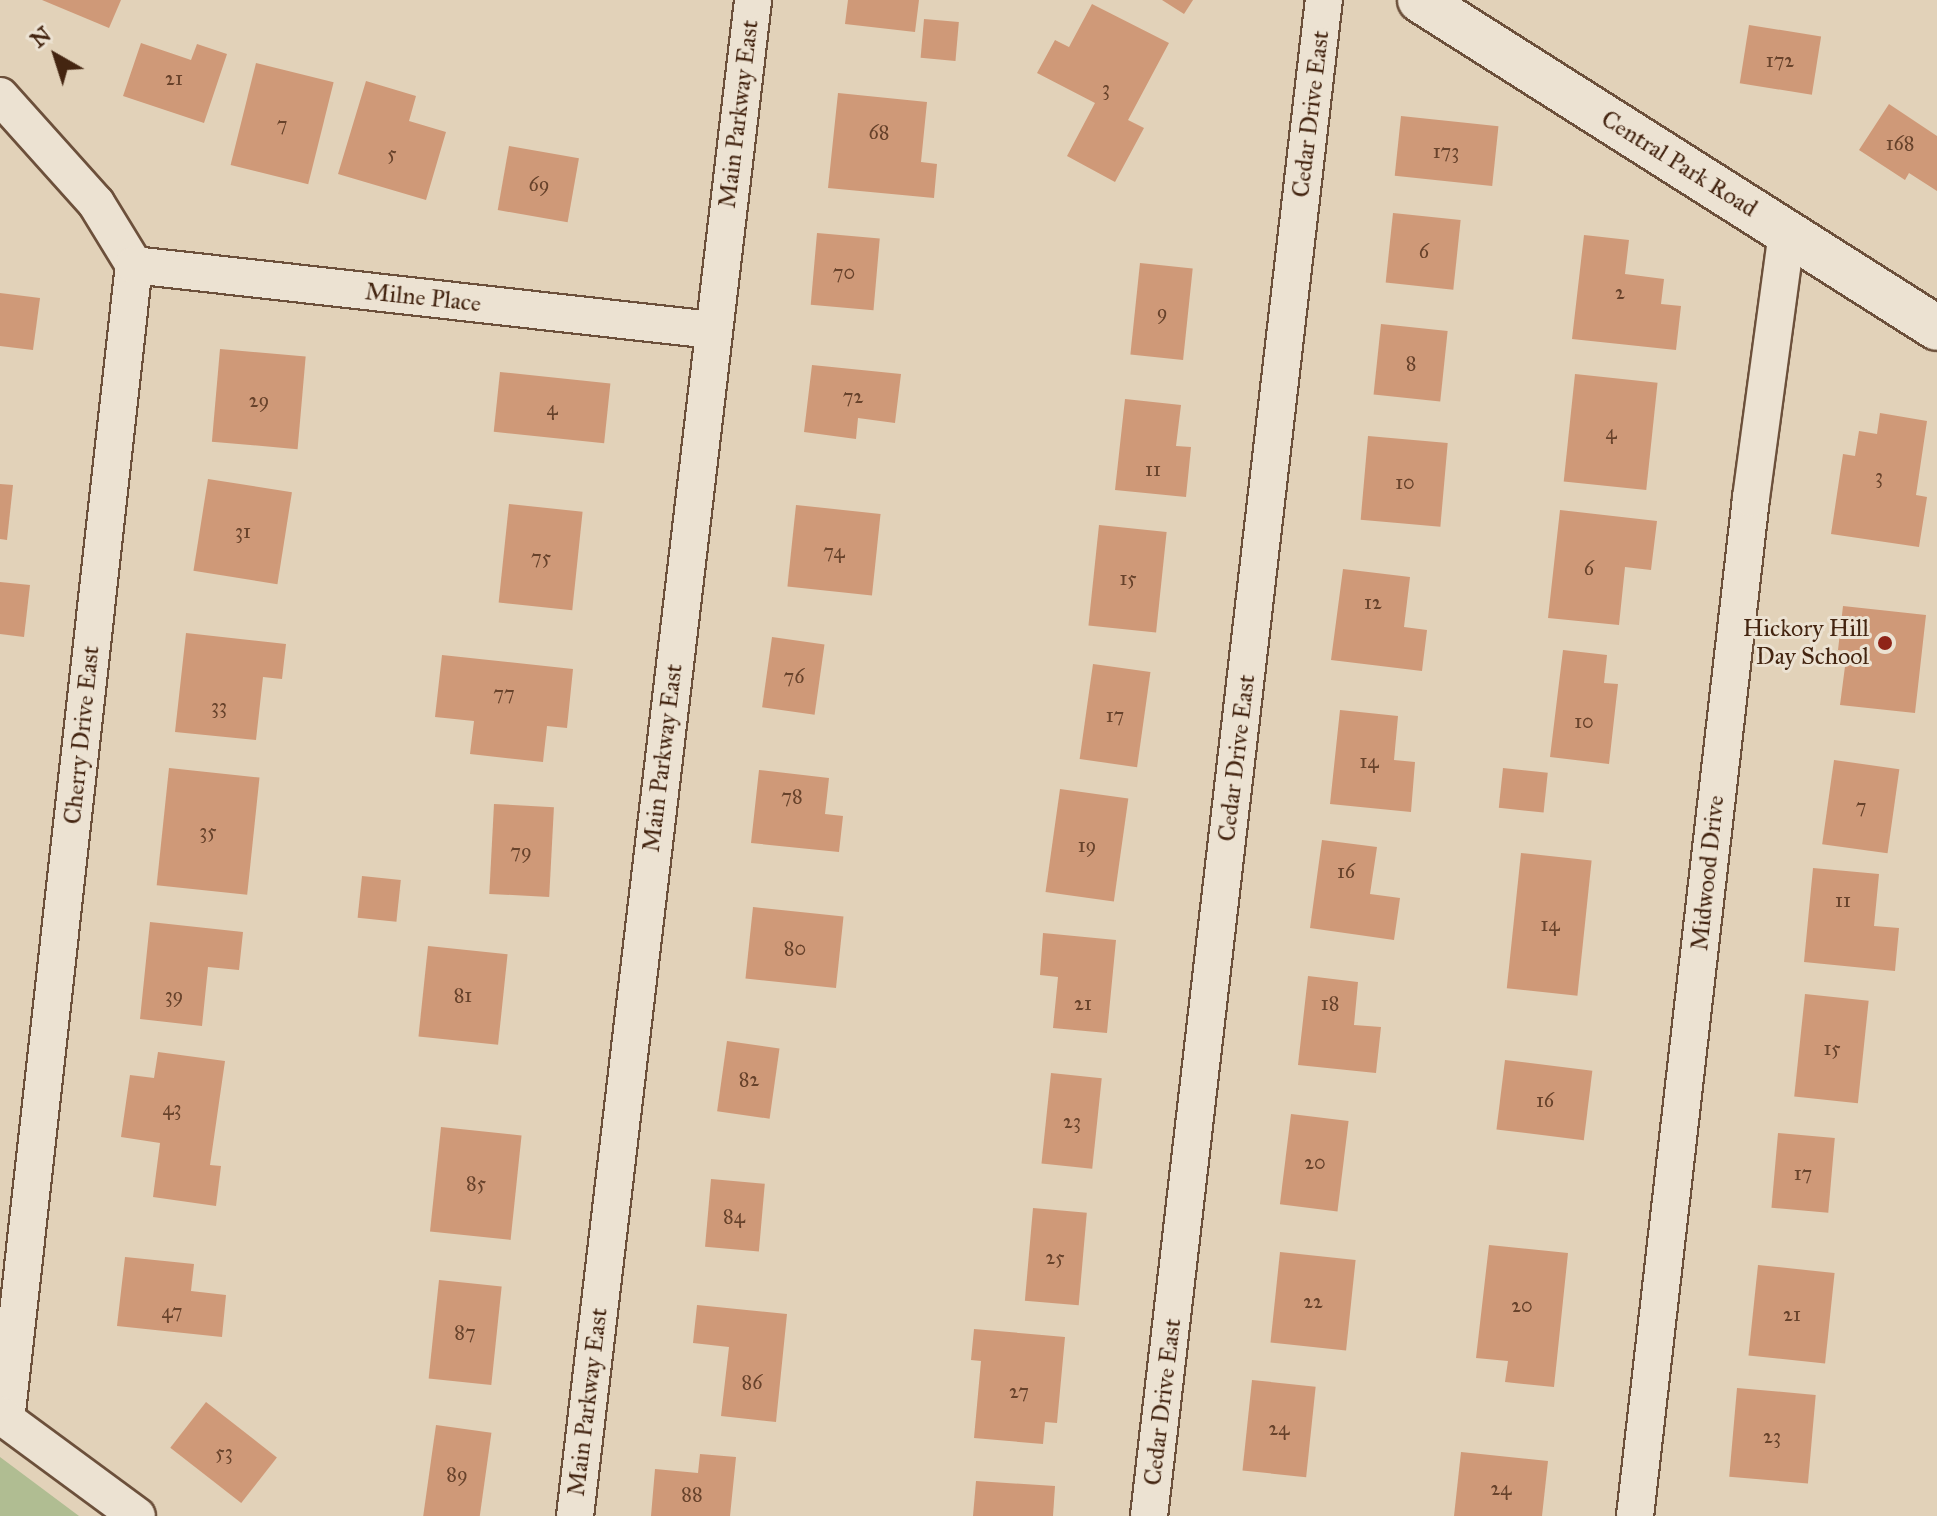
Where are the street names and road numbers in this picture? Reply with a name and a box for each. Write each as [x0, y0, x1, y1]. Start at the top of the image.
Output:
street label: Main Parkway East [713, 18, 765, 210]
street label: Cedar Drive East [1286, 29, 1336, 199]
street label: Central Park Road [1596, 105, 1762, 223]
street label: Milne Place [364, 278, 482, 318]
street label: Cherry Drive East [58, 644, 106, 826]
street label: Main Parkway East [637, 662, 689, 854]
street label: Cedar Drive East [1212, 673, 1262, 843]
street label: Midwood Drive [1686, 794, 1730, 952]
street label: Main Parkway East [562, 1306, 614, 1498]
street label: Cedar Drive East [1138, 1317, 1188, 1487]

